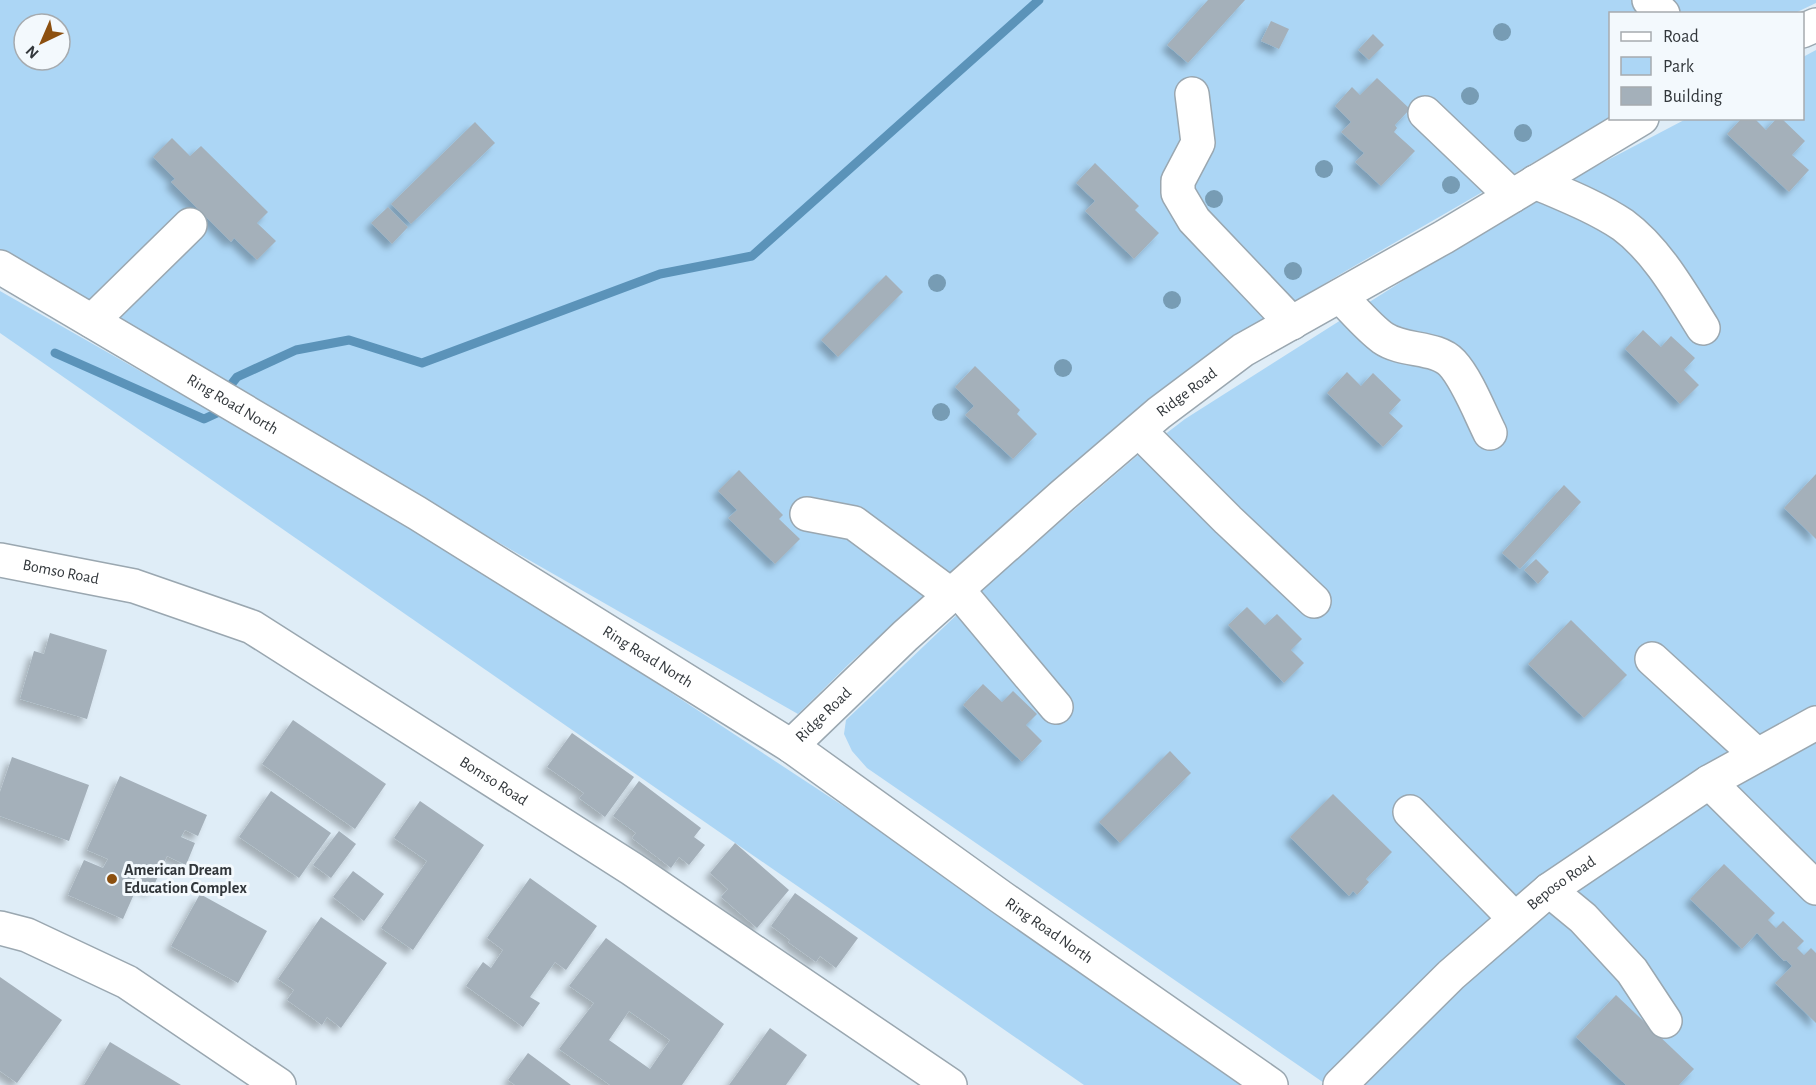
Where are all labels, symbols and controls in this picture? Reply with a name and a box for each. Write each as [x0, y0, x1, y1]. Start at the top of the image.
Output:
north arrow [12, 12, 72, 72]
legend [1609, 12, 1804, 120]
text: Road [1663, 28, 1699, 46]
text: N [23, 42, 42, 62]
text: Park [1663, 58, 1695, 76]
text: Building [1663, 88, 1723, 106]
street label: Ridge Road [1154, 365, 1220, 420]
street label: Ring Road North [184, 371, 281, 437]
street label: Bomso Road [21, 557, 100, 587]
street label: Ring Road North [600, 623, 696, 691]
street label: Ridge Road [792, 684, 854, 745]
street label: Bomso Road [457, 753, 531, 808]
street label: Beposo Road [1524, 853, 1598, 913]
place label: American Dream Education Complex [124, 862, 247, 896]
marker: American Dream Education Complex [105, 872, 119, 886]
street label: Ring Road North [1002, 894, 1096, 966]

